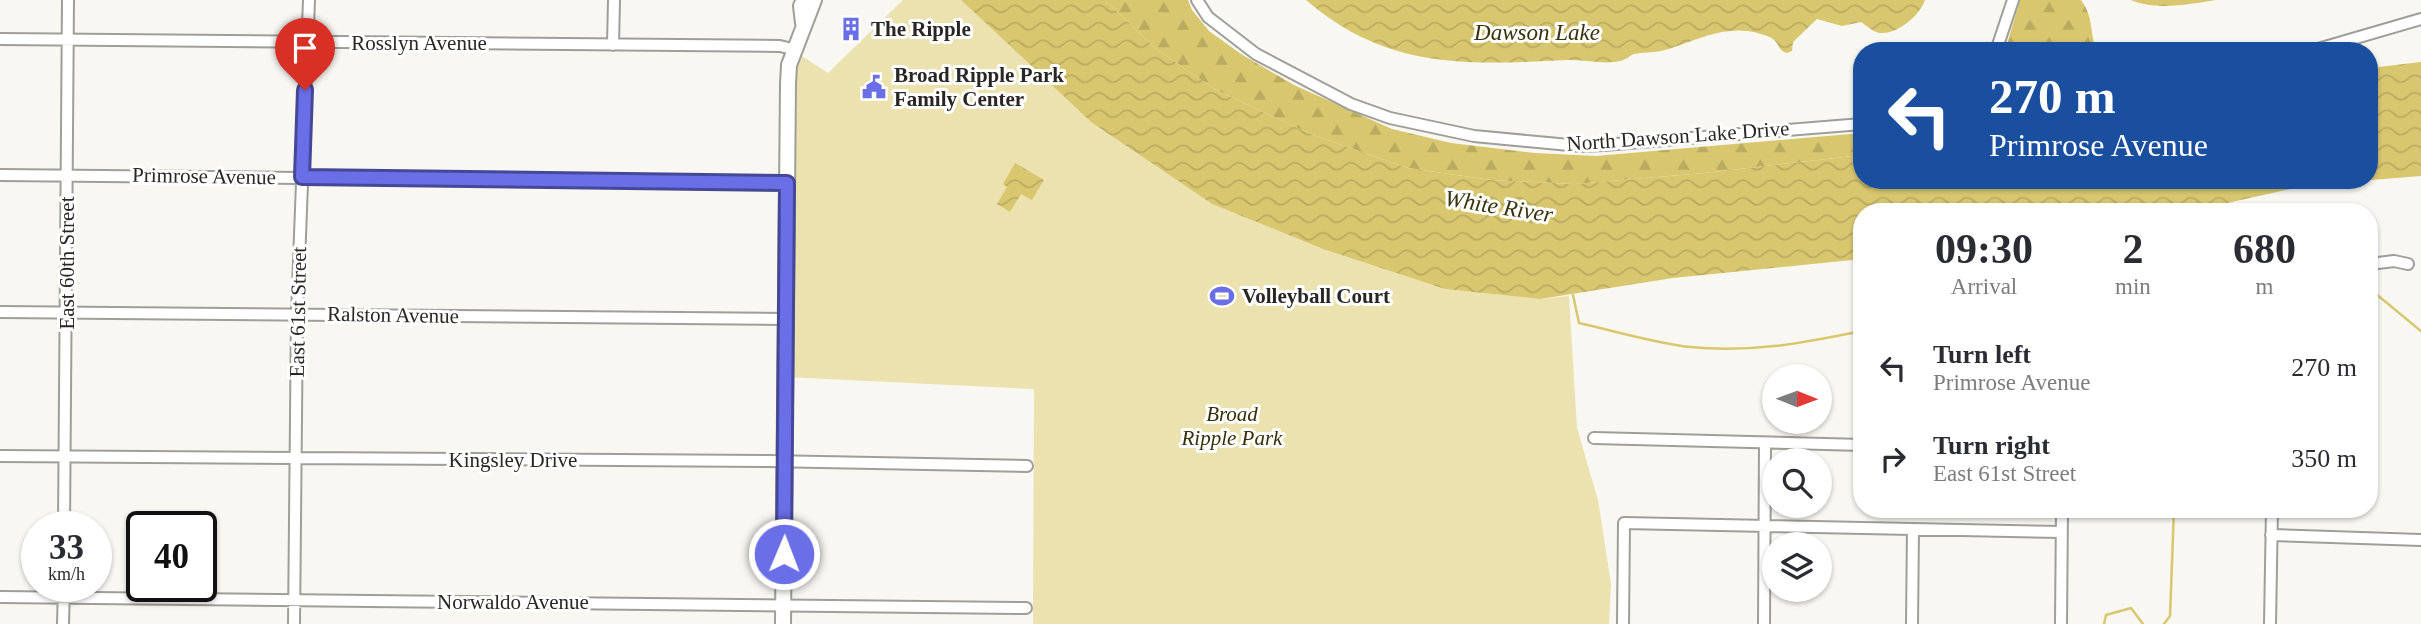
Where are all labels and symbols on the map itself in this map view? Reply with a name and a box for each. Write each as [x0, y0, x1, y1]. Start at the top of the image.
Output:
building icon: The Ripple [837, 15, 865, 43]
place label: The Ripple [871, 17, 971, 41]
pin [275, 18, 335, 90]
water label: Dawson Lake [1473, 20, 1600, 45]
street label: Rosslyn Avenue [351, 31, 487, 55]
place label: Broad Ripple Park Family Center [894, 63, 1064, 111]
public building icon: Broad Ripple Park Family Center [860, 73, 888, 101]
street label: North Dawson Lake Drive [1566, 116, 1790, 156]
street label: Primrose Avenue [132, 163, 276, 189]
water label: White River [1443, 186, 1556, 228]
street label: East 60th Street [55, 196, 79, 329]
street label: East 61st Street [285, 246, 311, 378]
sports icon: Volleyball Court [1208, 282, 1236, 310]
place label: Volleyball Court [1242, 284, 1390, 308]
street label: Ralston Avenue [327, 302, 459, 328]
north arrow [1762, 364, 1832, 434]
park label: Broad Ripple Park [1181, 402, 1283, 450]
street label: Kingsley Drive [449, 448, 577, 472]
speed limit sign: 40 [126, 511, 217, 602]
position arrow [747, 517, 821, 591]
street label: Norwaldo Avenue [437, 590, 589, 614]

